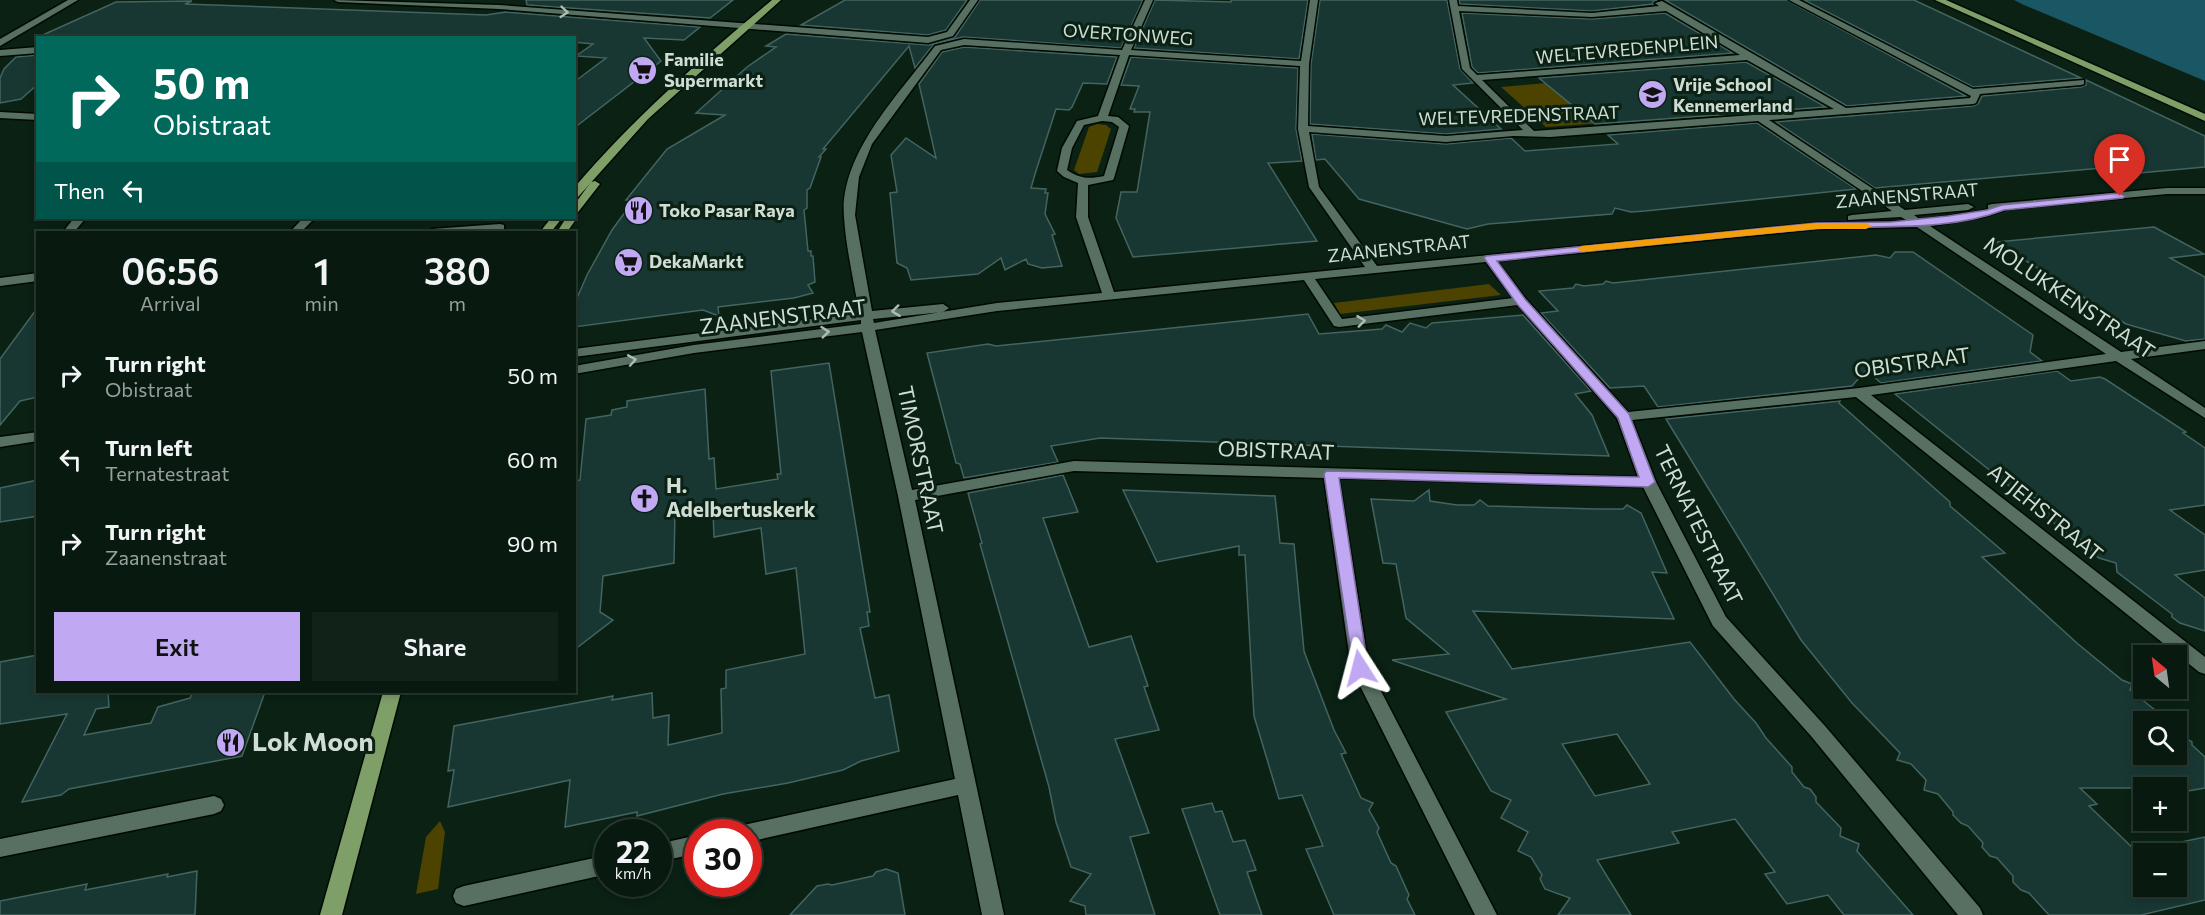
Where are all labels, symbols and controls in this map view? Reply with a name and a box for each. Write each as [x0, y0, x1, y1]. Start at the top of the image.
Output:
one-way arrow [559, 5, 568, 18]
street label: OVERTONWEG [1062, 18, 1194, 50]
street label: WELTEVREDENPLEIN [1535, 30, 1719, 68]
place label: Familie Supermarkt [664, 48, 764, 91]
supermarket icon: Familie Supermarkt [627, 54, 659, 86]
text: 50 m [153, 56, 250, 108]
icon: right [54, 60, 132, 138]
place label: Vrije School Kennemerland [1673, 73, 1793, 116]
school or university icon: Vrije School Kennemerland [1636, 79, 1668, 111]
street label: WELTEVREDENSTRAAT [1418, 100, 1620, 130]
text: Obistraat [153, 108, 271, 141]
pin [2094, 134, 2145, 196]
icon: arrive [2103, 143, 2136, 176]
icon: left [117, 174, 150, 207]
text: Then [54, 177, 105, 204]
street label: ZAANENSTRAAT [1834, 178, 1979, 212]
restaurant icon: Toko Pasar Raya [622, 195, 654, 227]
place label: Toko Pasar Raya [659, 199, 795, 221]
street label: ZAANENSTRAAT [1326, 230, 1471, 266]
street label: MOLUKKENSTRAAT [1980, 230, 2160, 363]
supermarket icon: DekaMarkt [612, 246, 644, 278]
text: 06:56 [121, 248, 219, 292]
text: 1 [314, 248, 330, 292]
text: 380 [424, 248, 491, 292]
place label: DekaMarkt [649, 250, 744, 272]
text: Arrival [140, 291, 201, 315]
text: min [305, 291, 339, 315]
text: m [449, 291, 466, 315]
street label: ZAANENSTRAAT [698, 293, 867, 338]
one-way arrow [892, 305, 901, 317]
one-way arrow [1356, 315, 1366, 327]
one-way arrow [821, 326, 830, 339]
street label: OBISTRAAT [1852, 341, 1971, 382]
text: Turn right [105, 350, 206, 377]
one-way arrow [627, 354, 637, 367]
icon: right [54, 359, 87, 392]
text: 50 m [508, 362, 558, 389]
text: Obistraat [105, 377, 192, 401]
street label: TIMORSTRAAT [894, 383, 949, 536]
text: Turn left [105, 434, 192, 461]
street label: OBISTRAAT [1217, 435, 1335, 464]
street label: TERNATESTRAAT [1650, 440, 1749, 608]
icon: left [54, 443, 87, 476]
text: 60 m [507, 446, 558, 473]
street label: ATJEHSTRAAT [1983, 458, 2108, 566]
text: Ternatestraat [105, 461, 230, 485]
place label: H. Adelbertuskerk [666, 472, 816, 521]
church icon: H. Adelbertuskerk [629, 482, 661, 514]
text: Turn right [105, 518, 206, 545]
icon: right [54, 527, 87, 560]
text: 90 m [507, 530, 558, 557]
text: Zaanenstraat [105, 545, 227, 569]
button: Exit [54, 612, 300, 681]
button: Share [312, 612, 558, 681]
position arrow [1328, 636, 1392, 700]
north arrow [2133, 645, 2187, 699]
map controls [2133, 645, 2187, 897]
button: search [2133, 711, 2187, 765]
place label: Lok Moon [252, 725, 374, 756]
restaurant icon: Lok Moon [215, 726, 247, 758]
button: + [2133, 777, 2187, 831]
speed limit sign: 30 [684, 819, 762, 897]
text: 22 [616, 832, 650, 869]
button: − [2133, 843, 2187, 897]
text: km/h [615, 864, 651, 882]

